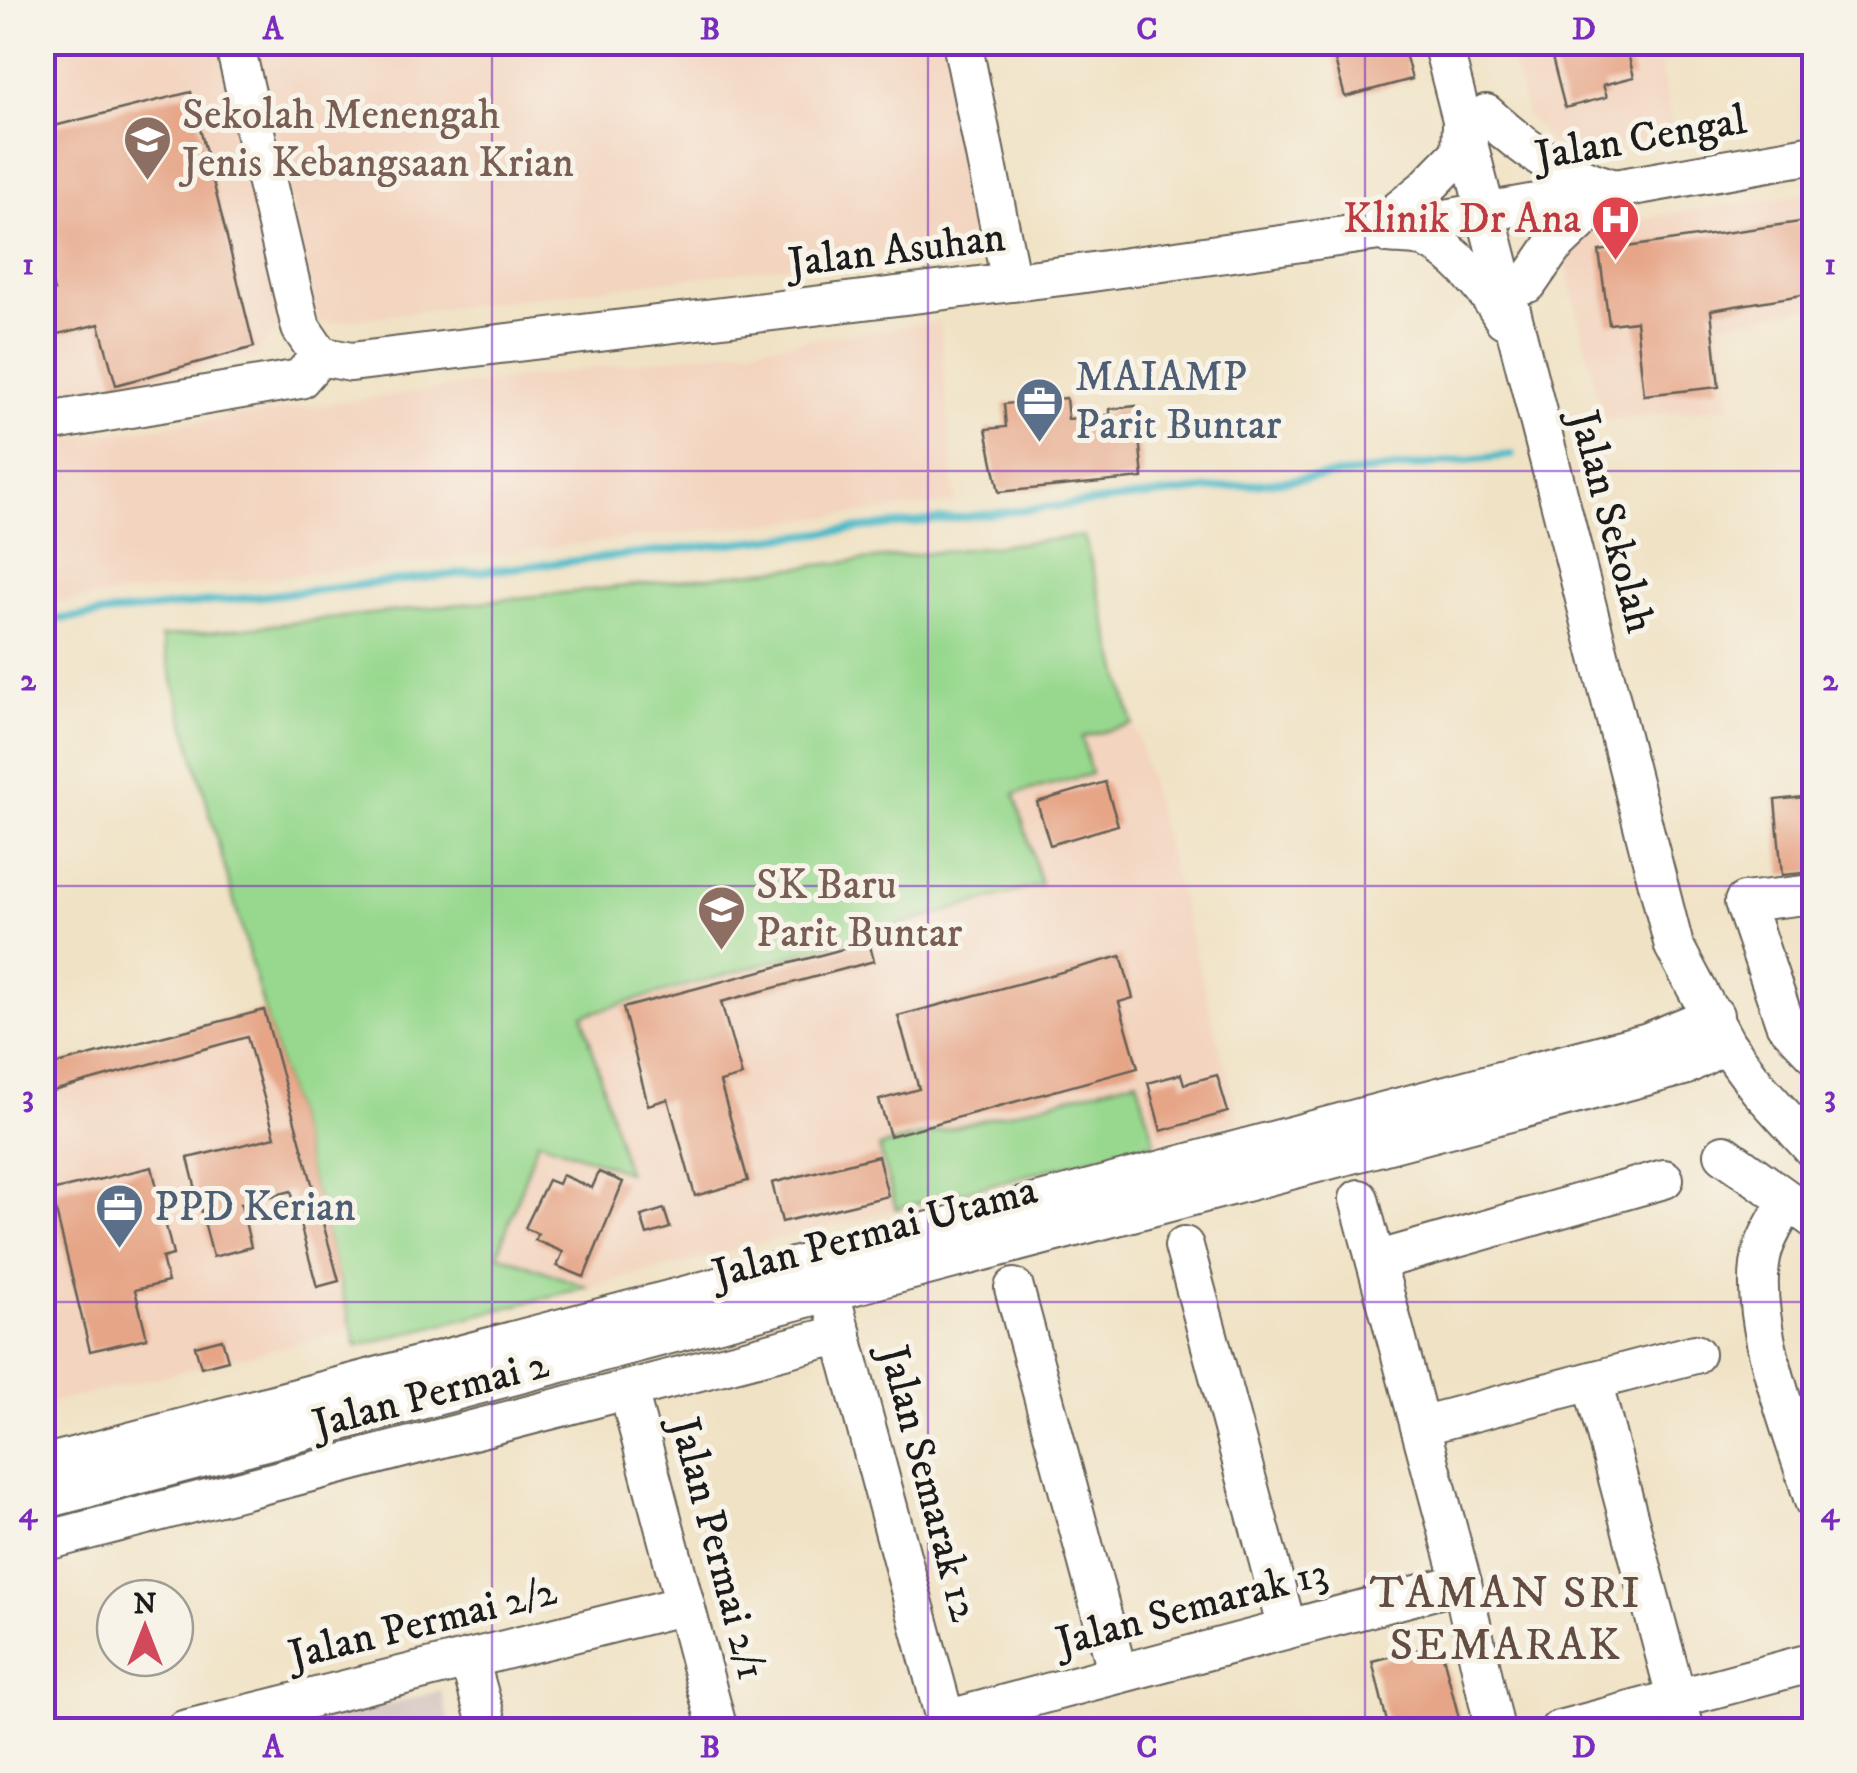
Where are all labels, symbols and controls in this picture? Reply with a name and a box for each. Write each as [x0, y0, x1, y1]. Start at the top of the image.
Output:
text: A [262, 10, 285, 50]
text: B [700, 10, 720, 50]
text: C [1136, 10, 1158, 50]
text: D [1572, 10, 1596, 50]
place label: Sekolah Menengah Jenis Kebangsaan Krian [178, 90, 574, 190]
street label: Jalan Cengal [1528, 95, 1751, 184]
school or university icon: Sekolah Menengah Jenis Kebangsaan Krian [121, 114, 173, 182]
place label: Klinik Dr Ana [1343, 194, 1581, 246]
hospital icon: Klinik Dr Ana [1590, 194, 1642, 262]
street label: Jalan Asuhan [782, 212, 1008, 291]
text: 1 [22, 245, 34, 285]
text: 1 [1824, 245, 1836, 285]
place label: MAIAMP Parit Buntar [1075, 352, 1282, 452]
office icon: MAIAMP Parit Buntar [1014, 376, 1066, 444]
street label: Jalan Sekolah [1555, 401, 1666, 639]
text: 2 [20, 661, 36, 701]
text: 2 [1822, 661, 1838, 701]
place label: SK Baru Parit Buntar [756, 860, 963, 960]
school or university icon: SK Baru Parit Buntar [695, 884, 747, 952]
text: 3 [22, 1077, 34, 1117]
text: 3 [1824, 1077, 1836, 1117]
street label: Jalan Permai Utama [703, 1165, 1043, 1302]
office icon: PPD Kerian [93, 1182, 145, 1250]
place label: PPD Kerian [154, 1182, 356, 1234]
street label: Jalan Semarak 12 [865, 1337, 990, 1628]
street label: Jalan Permai 2 [304, 1338, 555, 1452]
street label: Jalan Permai 2/1 [656, 1409, 777, 1685]
text: 4 [19, 1493, 39, 1533]
text: 4 [1821, 1493, 1841, 1533]
street label: Jalan Semarak 13 [1047, 1547, 1333, 1670]
street label: Jalan Permai 2/2 [280, 1566, 563, 1683]
district label: TAMAN SRI SEMARAK [1370, 1566, 1642, 1674]
north arrow [95, 1578, 195, 1678]
text: N [134, 1587, 157, 1622]
text: A [262, 1728, 285, 1768]
text: B [700, 1728, 720, 1768]
text: C [1136, 1728, 1158, 1768]
text: D [1572, 1728, 1596, 1768]

